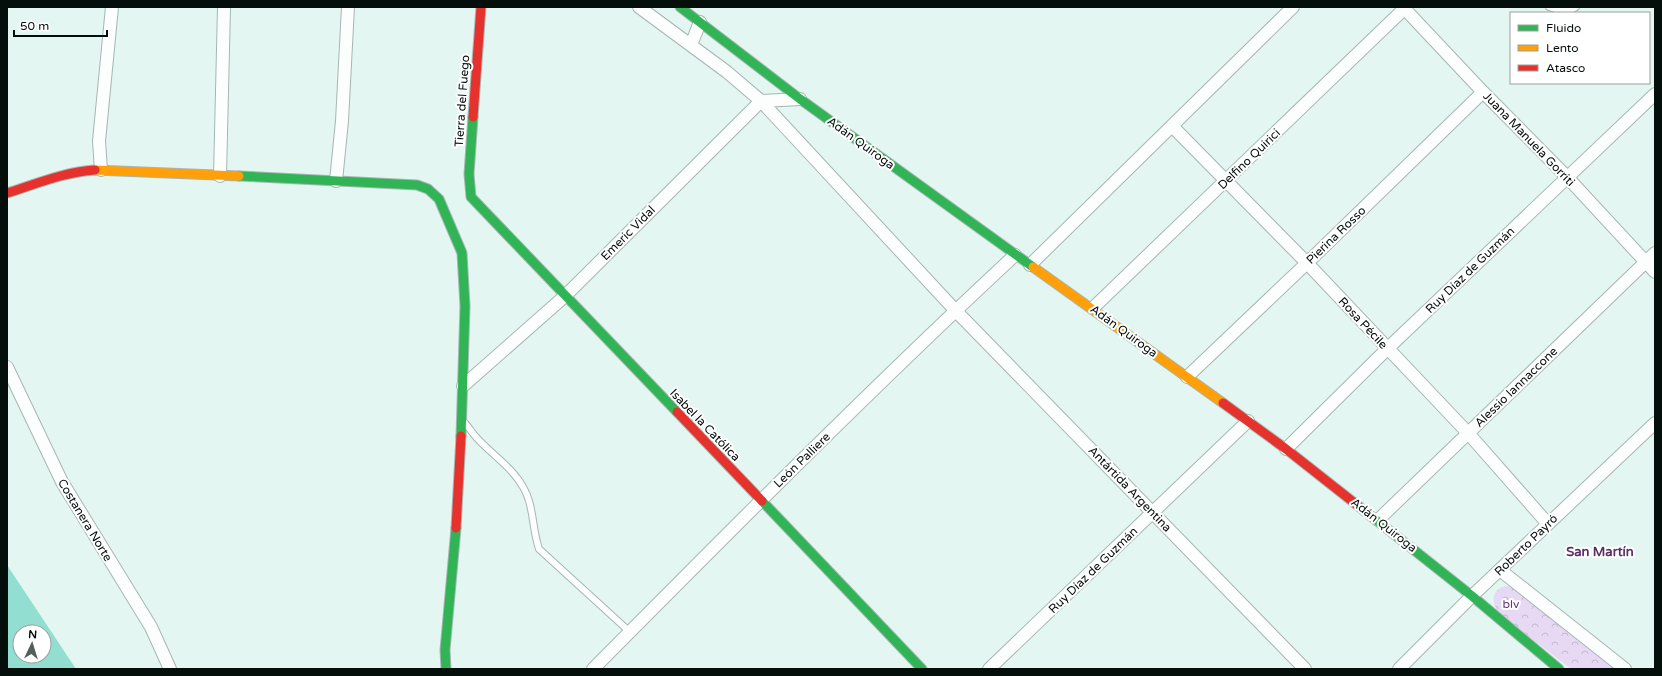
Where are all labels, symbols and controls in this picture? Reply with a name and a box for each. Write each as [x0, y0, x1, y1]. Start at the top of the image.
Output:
scale bar [14, 12, 107, 38]
legend [1510, 12, 1650, 84]
text: 50 m [20, 19, 49, 33]
text: Fluido [1546, 21, 1581, 35]
text: Lento [1546, 41, 1579, 55]
street label: Tierra del Fuego [452, 54, 472, 148]
text: Atasco [1546, 61, 1585, 75]
street label: Juana Manuela Gorriti [1480, 89, 1578, 189]
street label: Adán Quiroga [825, 114, 897, 172]
street label: Delfino Quirici [1215, 126, 1283, 192]
street label: Emeric Vidal [598, 203, 658, 263]
street label: Pierina Rosso [1303, 203, 1369, 267]
street label: Ruy Díaz de Guzmán [1423, 224, 1517, 316]
street label: Rosa Pécile [1336, 294, 1391, 352]
street label: Adán Quiroga [1088, 302, 1160, 360]
street label: Alessio Iannaccone [1472, 344, 1560, 430]
street label: Isabel la Católica [667, 386, 743, 464]
street label: León Palliere [771, 430, 833, 490]
street label: Antártida Argentina [1086, 443, 1174, 535]
street label: Costanera Norte [55, 476, 115, 564]
street label: Adán Quiroga [1348, 495, 1420, 555]
street label: Roberto Payró [1492, 511, 1560, 579]
street label: Ruy Díaz de Guzmán [1046, 524, 1140, 616]
district label: San Martín [1566, 544, 1634, 560]
park label: blv [1503, 597, 1520, 611]
north arrow [12, 624, 52, 664]
text: N [28, 628, 38, 641]

